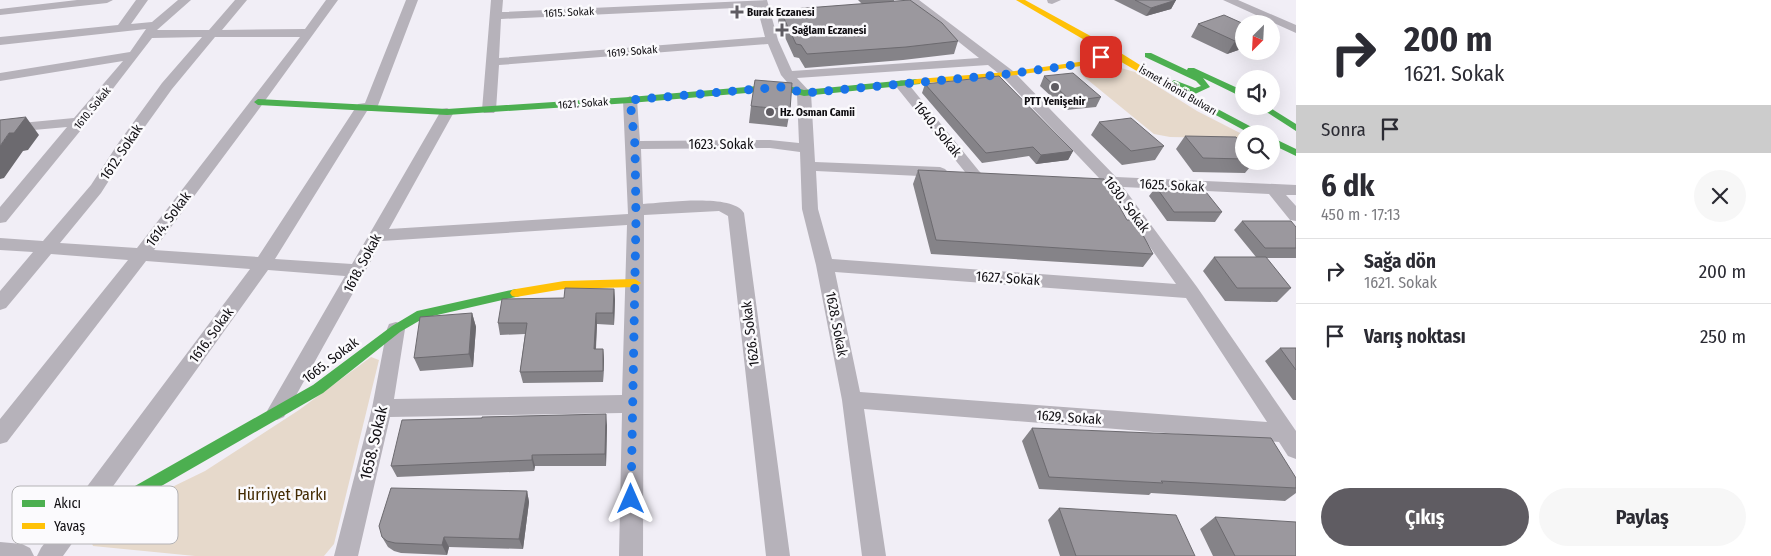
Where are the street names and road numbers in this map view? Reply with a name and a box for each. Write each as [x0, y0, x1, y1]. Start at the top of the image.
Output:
street label: 1615. Sokak [544, 5, 595, 20]
street label: 1619. Sokak [606, 43, 659, 60]
street label: İsmet İnönü Bulvarı [1137, 62, 1219, 118]
street label: 1610. Sokak [71, 84, 114, 132]
street label: 1621. Sokak [558, 95, 609, 112]
street label: 1640. Sokak [910, 98, 966, 161]
street label: 1612. Sokak [97, 121, 147, 183]
street label: 1623. Sokak [688, 136, 754, 153]
street label: 1630. Sokak [1100, 173, 1154, 236]
street label: 1625. Sokak [1139, 175, 1205, 196]
street label: 1614. Sokak [142, 188, 195, 250]
street label: 1618. Sokak [340, 230, 385, 296]
street label: 1627. Sokak [975, 268, 1041, 289]
street label: 1628. Sokak [822, 290, 851, 358]
street label: 1626. Sokak [738, 300, 763, 368]
street label: 1616. Sokak [186, 304, 237, 366]
street label: 1665. Sokak [299, 333, 362, 387]
street label: 1658. Sokak [356, 404, 391, 482]
street label: 1629. Sokak [1036, 407, 1103, 428]

